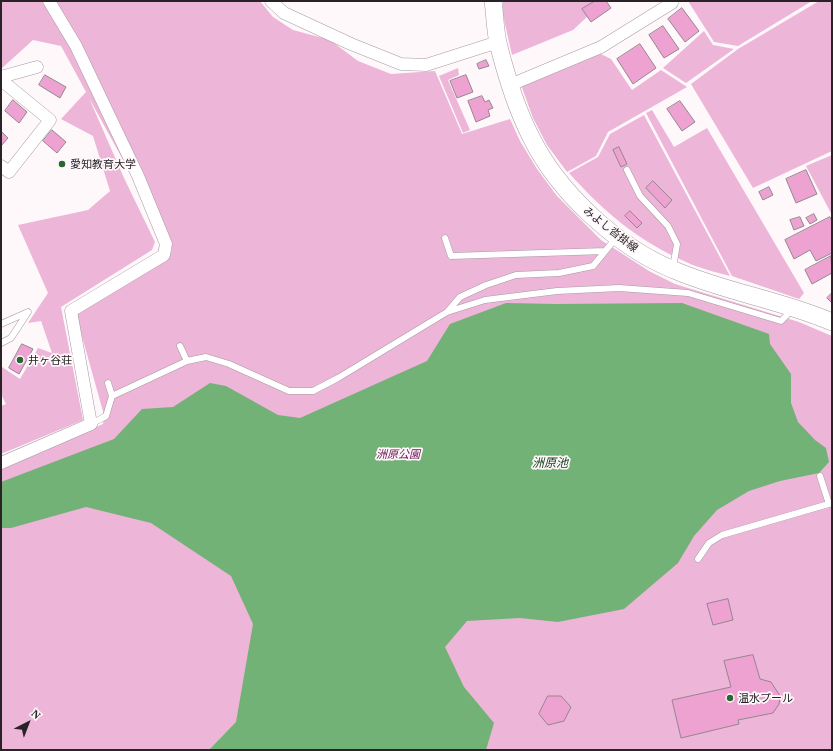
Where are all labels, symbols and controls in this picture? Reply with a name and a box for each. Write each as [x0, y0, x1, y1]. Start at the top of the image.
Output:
place label: 愛知教育大学 [70, 157, 136, 171]
marker: 愛知教育大学 [57, 159, 67, 169]
street label: みよし沓掛線 [581, 203, 641, 255]
place label: 井ヶ谷荘 [28, 353, 72, 367]
marker: 井ヶ谷荘 [15, 355, 25, 365]
park label: 洲原公園 [376, 447, 420, 461]
water label: 洲原池 [532, 455, 568, 469]
place label: 温水プール [738, 691, 793, 705]
marker: 温水プール [725, 693, 735, 703]
north arrow [8, 703, 48, 743]
text: N [29, 707, 43, 721]

